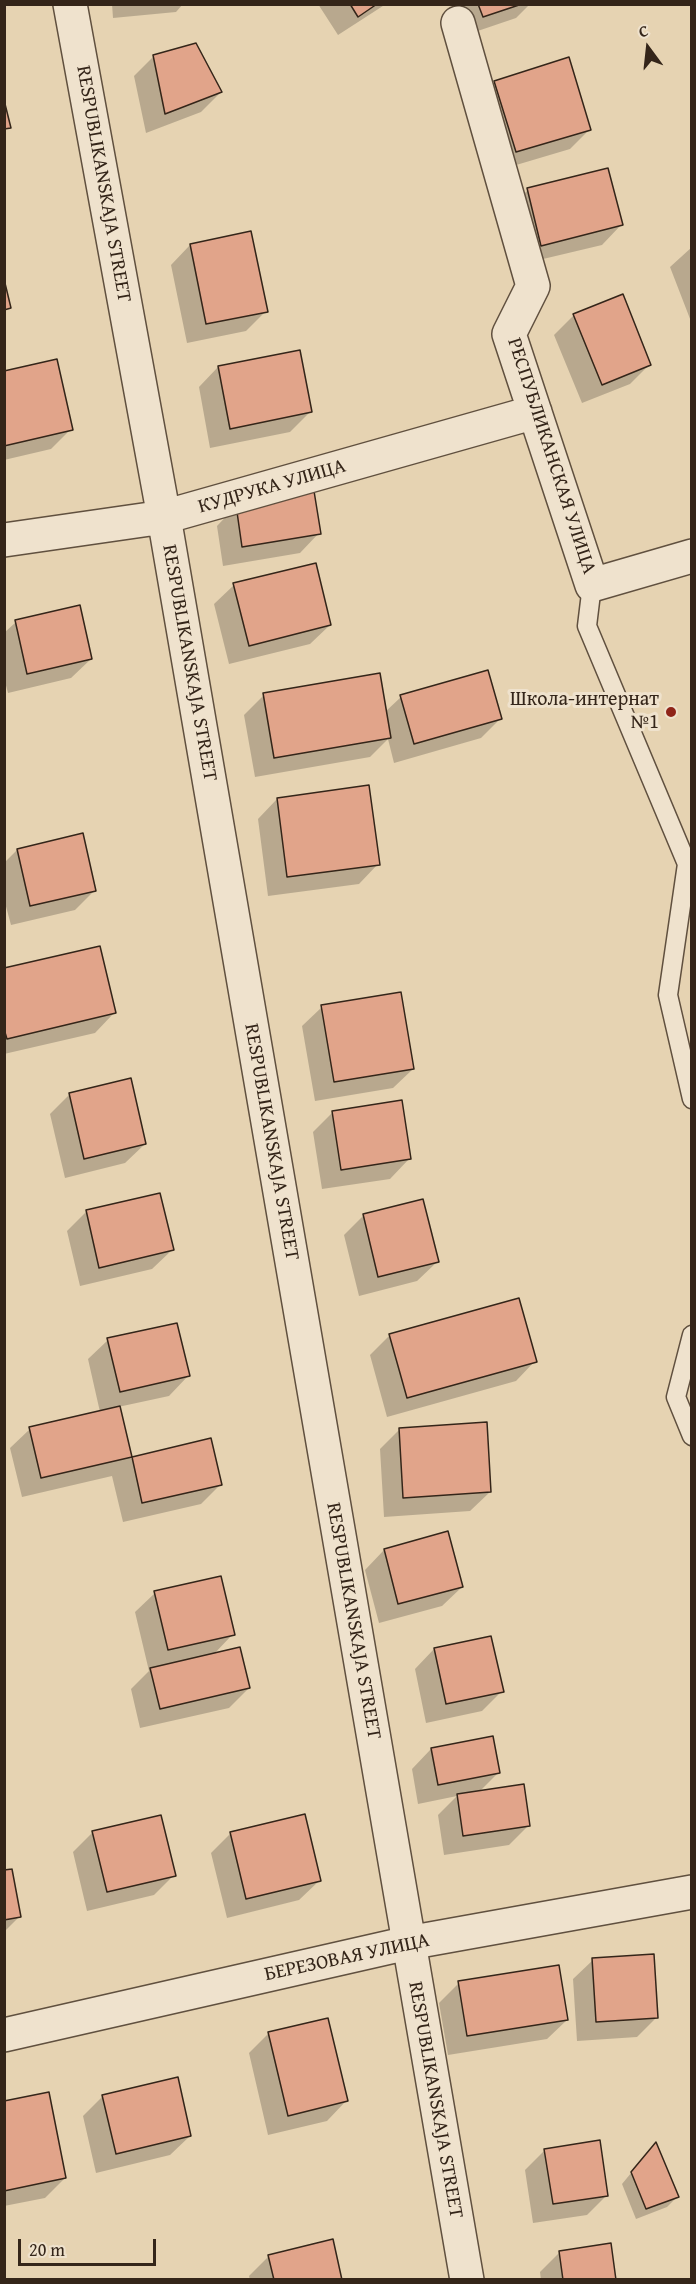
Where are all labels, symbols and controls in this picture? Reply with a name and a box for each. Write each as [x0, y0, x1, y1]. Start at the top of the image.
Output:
north arrow [618, 18, 678, 78]
text: С [636, 18, 651, 43]
street label: RESPUBLIKANSKAJA STREET [70, 64, 136, 304]
street label: РЕСПУБЛИКАНСКАЯ УЛИЦА [501, 335, 601, 577]
street label: КУДРУКА УЛИЦА [195, 454, 349, 520]
street label: RESPUBLIKANSKAJA STREET [156, 543, 222, 783]
place label: Школа-интернат №1 [510, 688, 659, 735]
marker: Школа-интернат №1 [664, 705, 678, 719]
street label: RESPUBLIKANSKAJA STREET [238, 1022, 304, 1262]
street label: RESPUBLIKANSKAJA STREET [320, 1501, 386, 1741]
street label: БЕРЕЗОВАЯ УЛИЦА [262, 1929, 432, 1987]
street label: RESPUBLIKANSKAJA STREET [402, 1980, 468, 2220]
scale bar [21, 2227, 159, 2265]
text: 20 m [29, 2236, 65, 2263]

